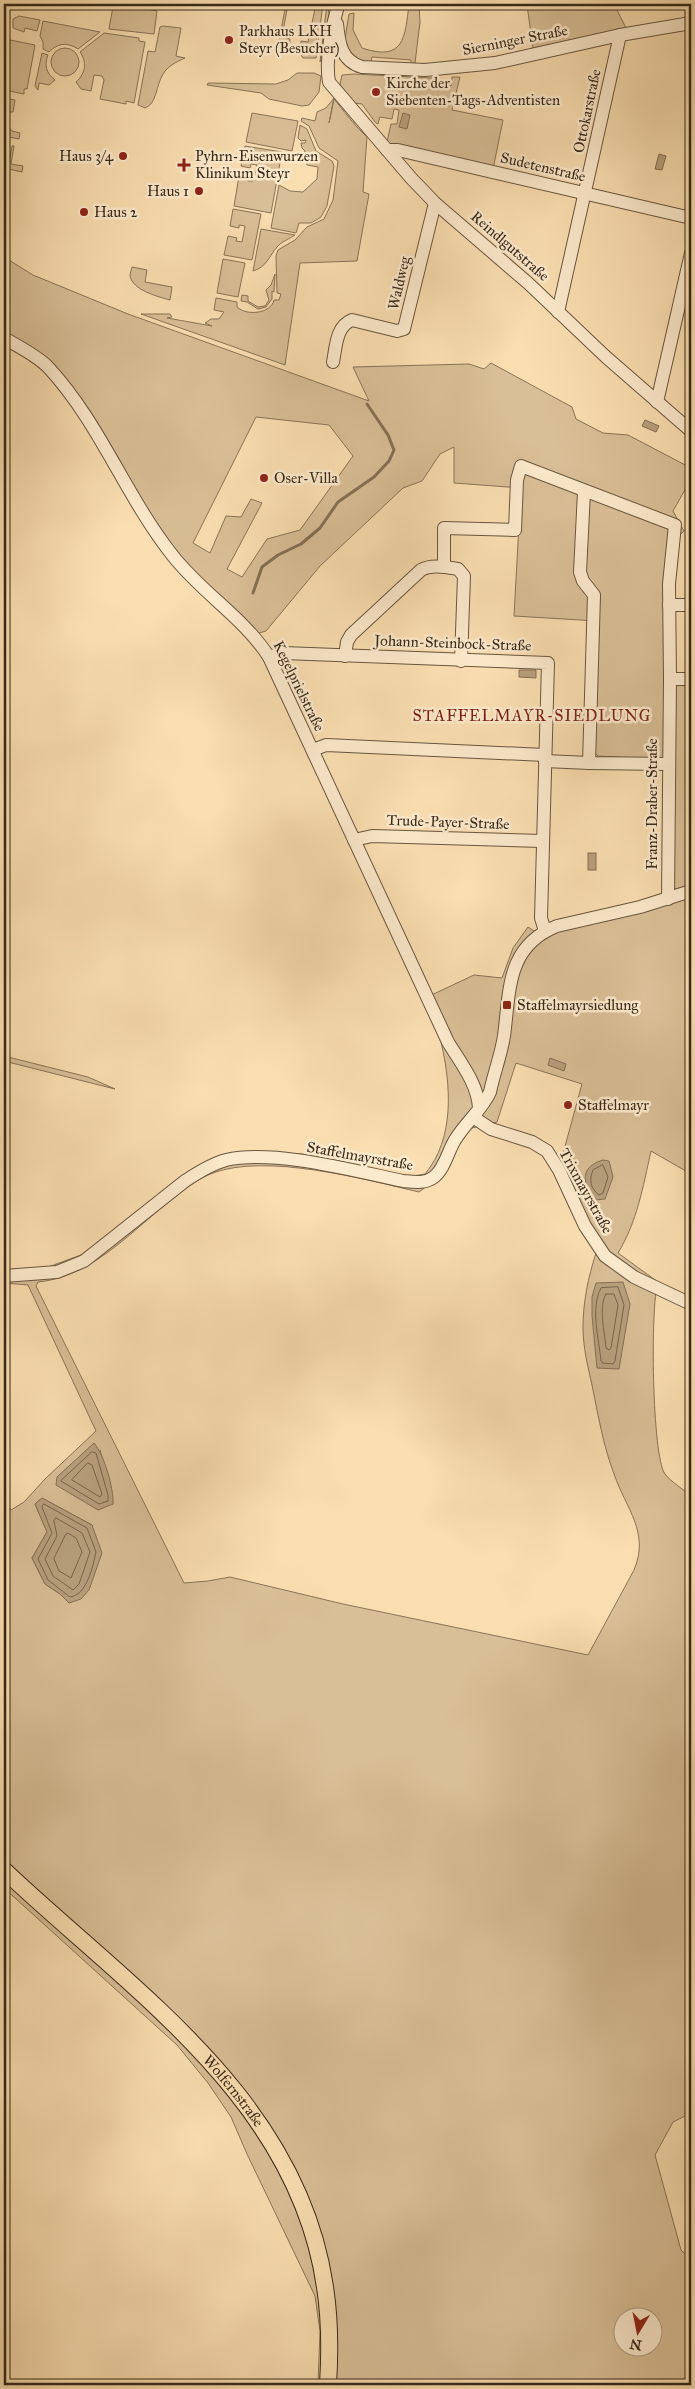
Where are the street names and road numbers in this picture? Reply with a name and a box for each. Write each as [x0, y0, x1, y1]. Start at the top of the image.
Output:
street label: Sierninger Straße [461, 21, 569, 59]
street label: Ottokarstraße [569, 67, 605, 155]
street label: Sudetenstraße [499, 148, 587, 186]
street label: Reindlgutstraße [467, 207, 553, 285]
street label: Waldweg [384, 254, 414, 311]
street label: Johann-Steinbock-Straße [372, 631, 532, 656]
street label: Kegelprielstraße [269, 638, 329, 734]
street label: Franz-Draber-Straße [643, 738, 661, 870]
street label: Trude-Payer-Straße [386, 811, 510, 833]
street label: Staffelmayrstraße [305, 1138, 415, 1174]
street label: Trixmayrstraße [555, 1145, 617, 1237]
street label: Wolfernstraße [199, 2051, 268, 2130]

